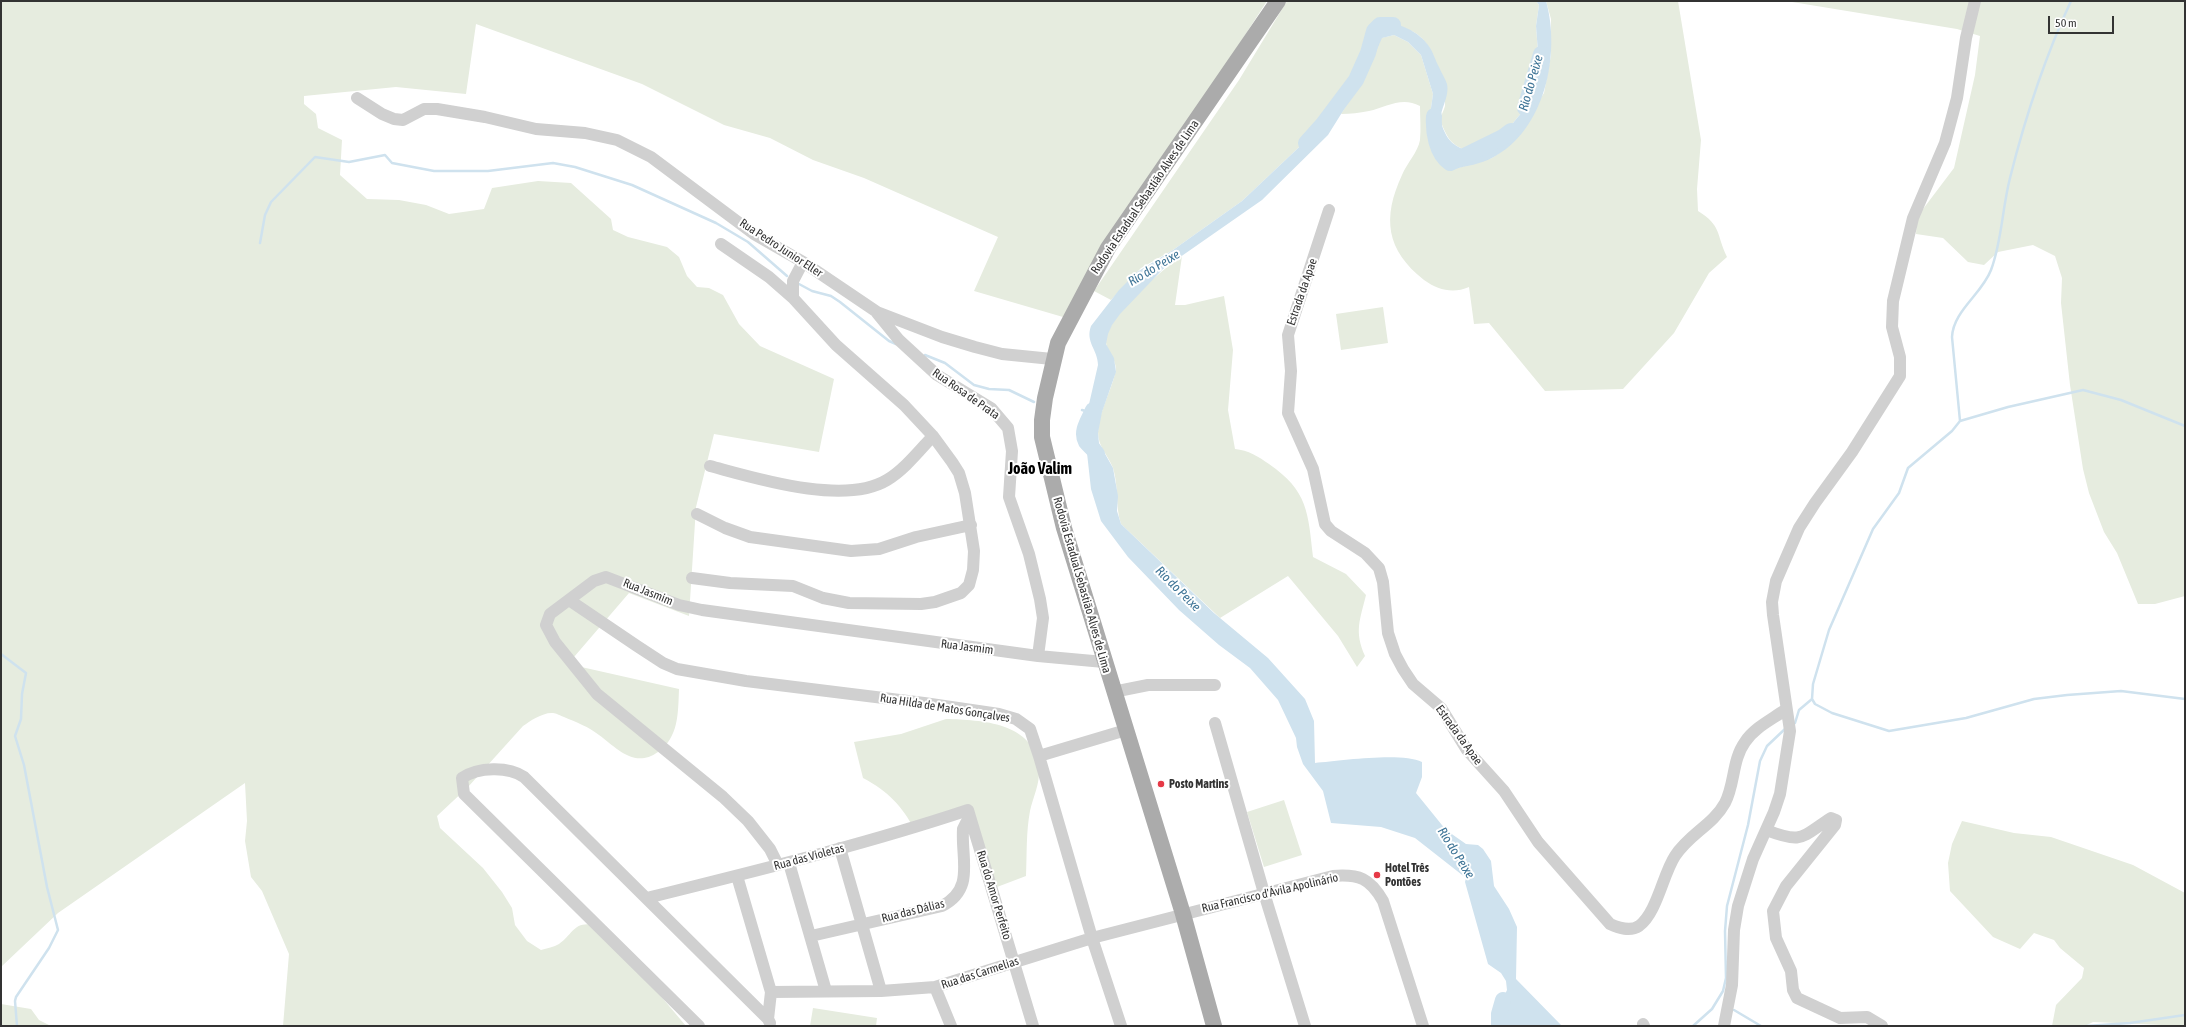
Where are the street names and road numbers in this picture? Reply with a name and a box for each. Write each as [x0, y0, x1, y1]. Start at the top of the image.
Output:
street label: Rodovia Estadual Sebastião Alves de Lima [1088, 117, 1202, 277]
street label: Rua Pedro Junior Eller [737, 216, 825, 280]
street label: Estrada da Apae [1284, 257, 1320, 327]
street label: Rua Rosa de Prata [930, 366, 1002, 422]
street label: Rodovia Estadual Sebastião Alves de Lima [1050, 495, 1114, 675]
street label: Rua Jasmim [621, 575, 675, 609]
street label: Rua Jasmim [940, 637, 994, 657]
street label: Rua Hilda de Matos Gonçalves [879, 691, 1011, 725]
street label: Estrada da Apae [1433, 702, 1485, 768]
street label: Rua das Violetas [772, 841, 846, 873]
street label: Rua do Amor Perfeito [974, 849, 1014, 941]
street label: Rua Francisco d'Ávila Apolinário [1200, 870, 1340, 916]
street label: Rua das Dálias [880, 896, 946, 926]
street label: Rua das Carmelias [939, 954, 1021, 992]

